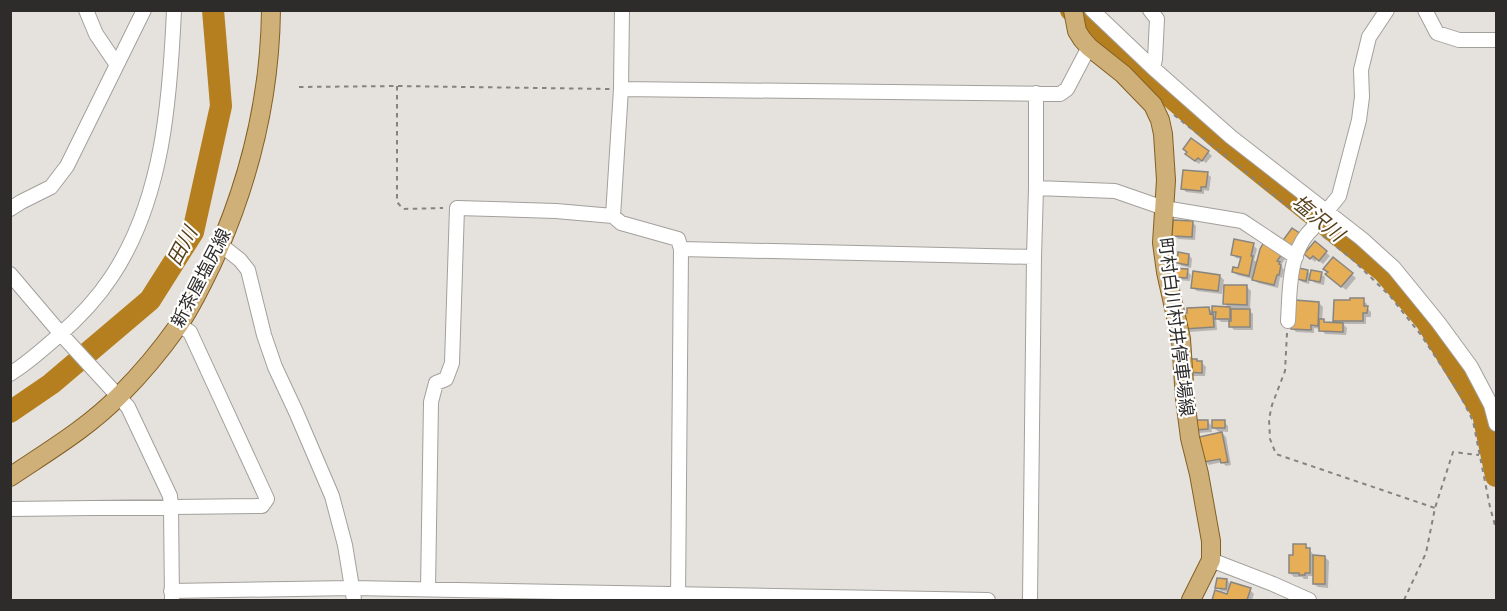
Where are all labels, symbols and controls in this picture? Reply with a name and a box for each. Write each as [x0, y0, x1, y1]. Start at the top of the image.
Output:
water label: 塩沢川 [1287, 190, 1350, 248]
water label: 田川 [162, 221, 204, 270]
street label: 新茶屋塩尻線 [167, 225, 235, 331]
street label: 町村白川村井停車場線 [1154, 236, 1198, 418]

